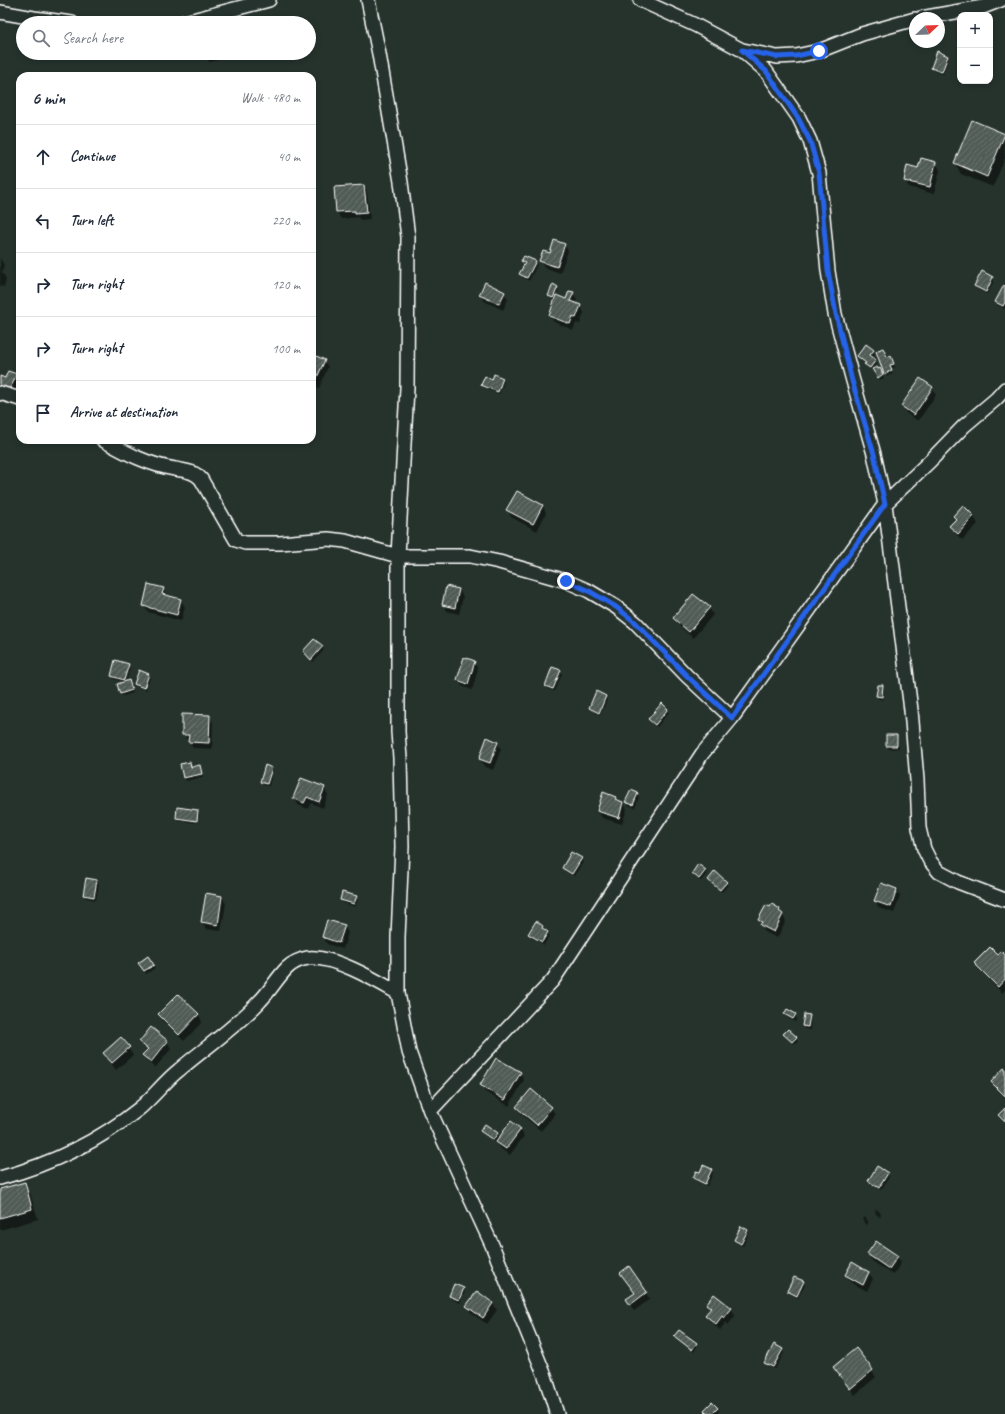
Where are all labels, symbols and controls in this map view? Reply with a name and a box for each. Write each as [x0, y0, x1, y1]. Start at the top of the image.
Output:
north arrow [909, 12, 945, 48]
map controls [957, 12, 993, 84]
button: + [957, 12, 993, 48]
search box [16, 16, 316, 60]
icon: search [30, 27, 52, 49]
text: Search here [62, 29, 123, 48]
route start [810, 42, 828, 60]
button: − [957, 48, 993, 84]
text: 6 min [32, 88, 65, 109]
text: Walk · 480 m [241, 90, 300, 106]
icon: ahead [32, 146, 54, 168]
text: Continue [70, 147, 115, 166]
text: 40 m [278, 149, 300, 165]
icon: left [32, 210, 54, 232]
text: Turn left [70, 211, 113, 230]
text: 220 m [272, 213, 300, 229]
icon: right [32, 274, 54, 296]
text: Turn right [70, 275, 123, 294]
text: 120 m [272, 277, 300, 293]
icon: right [32, 338, 54, 360]
text: Turn right [70, 339, 123, 358]
text: 100 m [272, 341, 300, 357]
icon: arrive [32, 402, 54, 424]
text: Arrive at destination [70, 403, 177, 422]
route end [557, 572, 575, 590]

